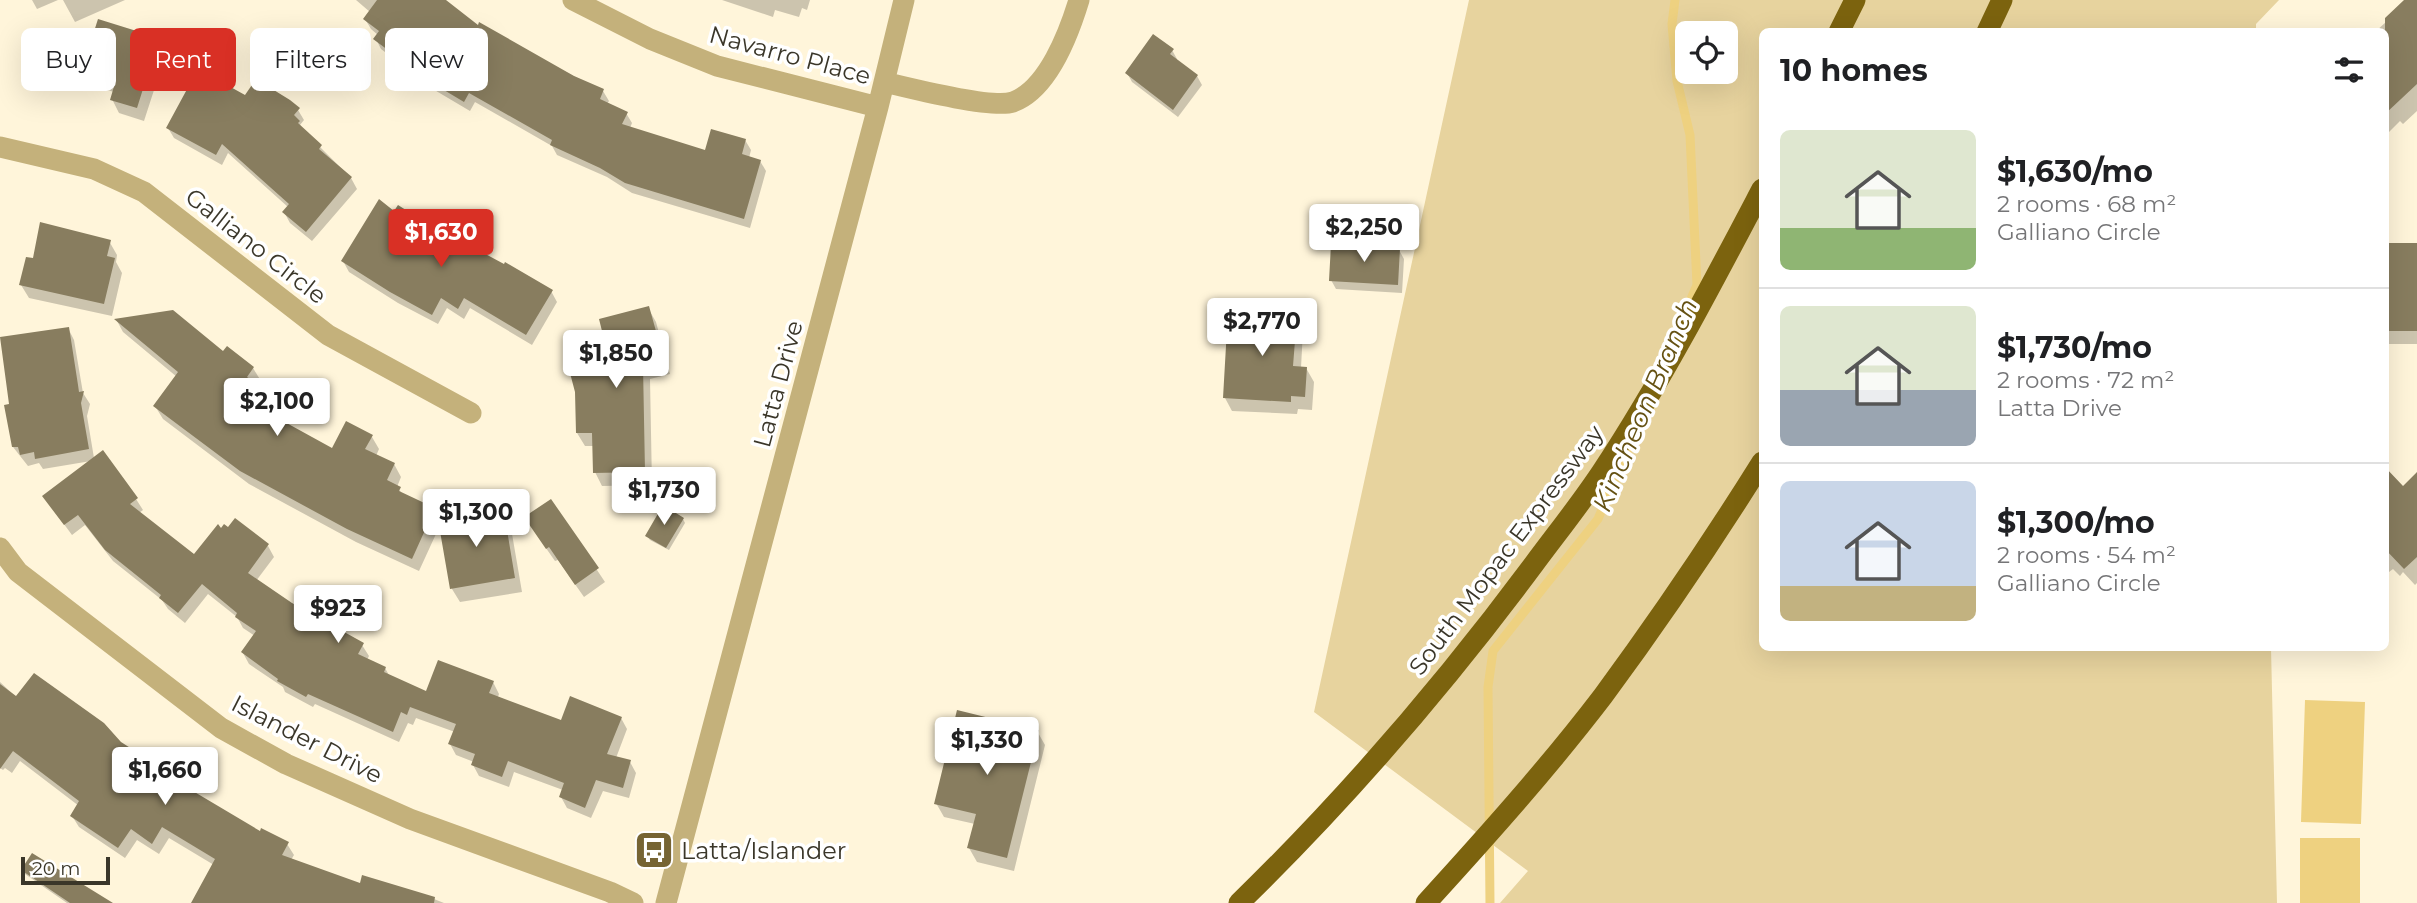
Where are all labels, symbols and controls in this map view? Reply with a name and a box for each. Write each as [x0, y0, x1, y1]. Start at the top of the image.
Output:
street label: Navarro Place [706, 20, 874, 90]
map controls [1675, 21, 1738, 84]
button: locate [1675, 21, 1738, 84]
chip: Buy [21, 28, 116, 91]
chip: Rent [130, 28, 236, 91]
chip: Filters [250, 28, 371, 91]
chip: New [385, 28, 488, 91]
icon: filters [2330, 51, 2368, 89]
text: 10 homes [1780, 52, 1928, 89]
text: $1,630/mo [1997, 153, 2153, 190]
icon: home [1836, 158, 1920, 242]
street label: Galliano Circle [180, 182, 332, 310]
text: 2 rooms · 68 m² [1997, 190, 2176, 218]
pin: $2,250 [1307, 204, 1421, 264]
pin: $1,630 [384, 210, 498, 269]
text: $2,250 [1325, 213, 1403, 241]
text: $1,630 [404, 218, 478, 246]
text: Galliano Circle [1997, 218, 2161, 246]
water label: Kincheon Branch [1586, 294, 1704, 516]
pin: $2,770 [1205, 298, 1319, 358]
text: $2,770 [1223, 307, 1301, 335]
street label: Latta Drive [747, 317, 809, 451]
text: $1,730/mo [1997, 329, 2152, 366]
pin: $1,850 [559, 330, 673, 390]
icon: home [1836, 334, 1920, 418]
text: $1,850 [579, 339, 653, 367]
text: 2 rooms · 72 m² [1997, 366, 2174, 394]
pin: $2,100 [220, 378, 334, 438]
text: $2,100 [240, 387, 314, 415]
text: Latta Drive [1997, 394, 2122, 422]
street label: South Mopac Expressway [1403, 419, 1609, 681]
pin: $1,730 [607, 468, 721, 527]
text: $1,730 [628, 476, 700, 504]
pin: $1,300 [419, 490, 533, 549]
text: $1,300 [439, 498, 513, 526]
text: $1,300/mo [1997, 504, 2155, 541]
icon: home [1836, 509, 1920, 593]
text: 2 rooms · 54 m² [1997, 541, 2176, 569]
text: Galliano Circle [1997, 569, 2161, 597]
pin: $923 [297, 586, 379, 645]
text: $923 [310, 594, 366, 622]
street label: Islander Drive [227, 689, 387, 789]
pin: $1,330 [930, 718, 1044, 777]
text: $1,330 [951, 726, 1023, 754]
pin: $1,660 [108, 748, 222, 807]
text: $1,660 [128, 756, 202, 784]
bus stop icon: Latta/Islander [633, 829, 675, 871]
place label: Latta/Islander [681, 836, 846, 865]
scale bar [21, 854, 110, 886]
text: 20 m [32, 857, 80, 880]

